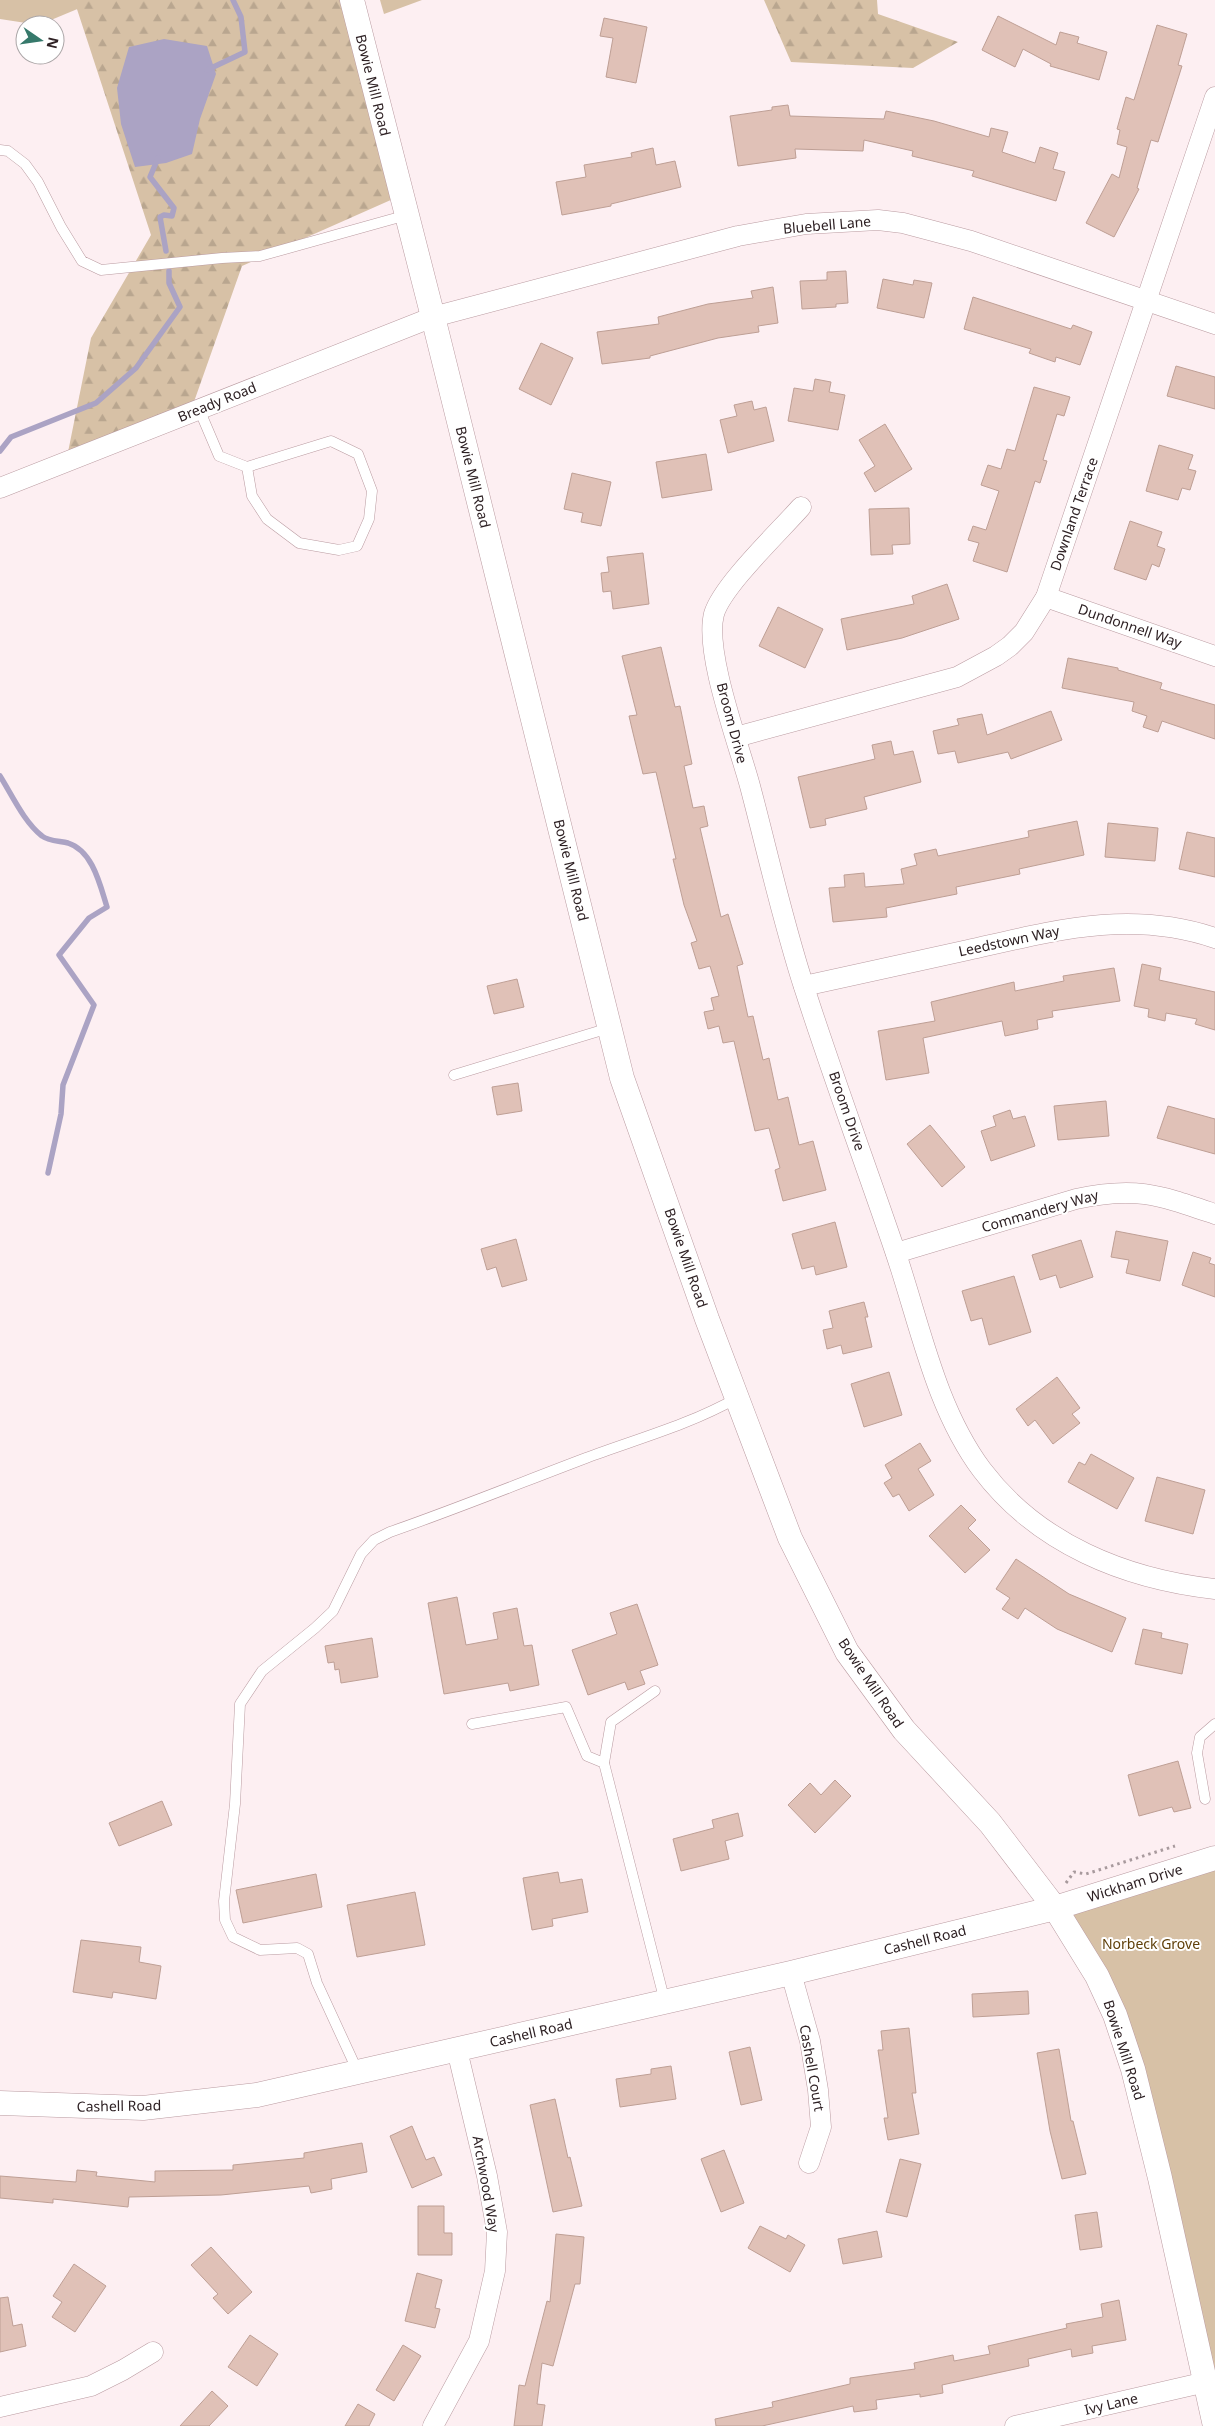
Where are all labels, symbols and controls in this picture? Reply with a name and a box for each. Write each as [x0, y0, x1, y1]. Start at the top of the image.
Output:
north arrow [15, 15, 65, 65]
street label: Bowie Mill Road [352, 32, 395, 138]
text: N [43, 35, 64, 51]
street label: Bluebell Lane [782, 211, 872, 238]
street label: Bready Road [175, 377, 259, 426]
street label: Bowie Mill Road [452, 424, 495, 530]
street label: Downland Terrace [1045, 454, 1102, 573]
street label: Dundonnell Way [1076, 599, 1185, 652]
street label: Broom Drive [713, 680, 752, 765]
street label: Bowie Mill Road [550, 817, 593, 923]
street label: Leedstown Way [957, 920, 1062, 960]
street label: Broom Drive [825, 1069, 870, 1153]
street label: Commandery Way [979, 1185, 1101, 1236]
street label: Bowie Mill Road [661, 1205, 712, 1310]
street label: Bowie Mill Road [834, 1634, 908, 1731]
street label: Wickham Drive [1085, 1859, 1185, 1906]
street label: Cashell Road [882, 1920, 968, 1959]
park label: Norbeck Grove [1102, 1934, 1200, 1953]
street label: Bowie Mill Road [1099, 1997, 1150, 2102]
street label: Cashell Road [488, 2014, 574, 2051]
street label: Cashell Court [796, 2023, 829, 2113]
street label: Cashell Road [77, 2095, 161, 2116]
street label: Archwood Way [469, 2134, 504, 2235]
street label: Ivy Lane [1082, 2388, 1140, 2419]

